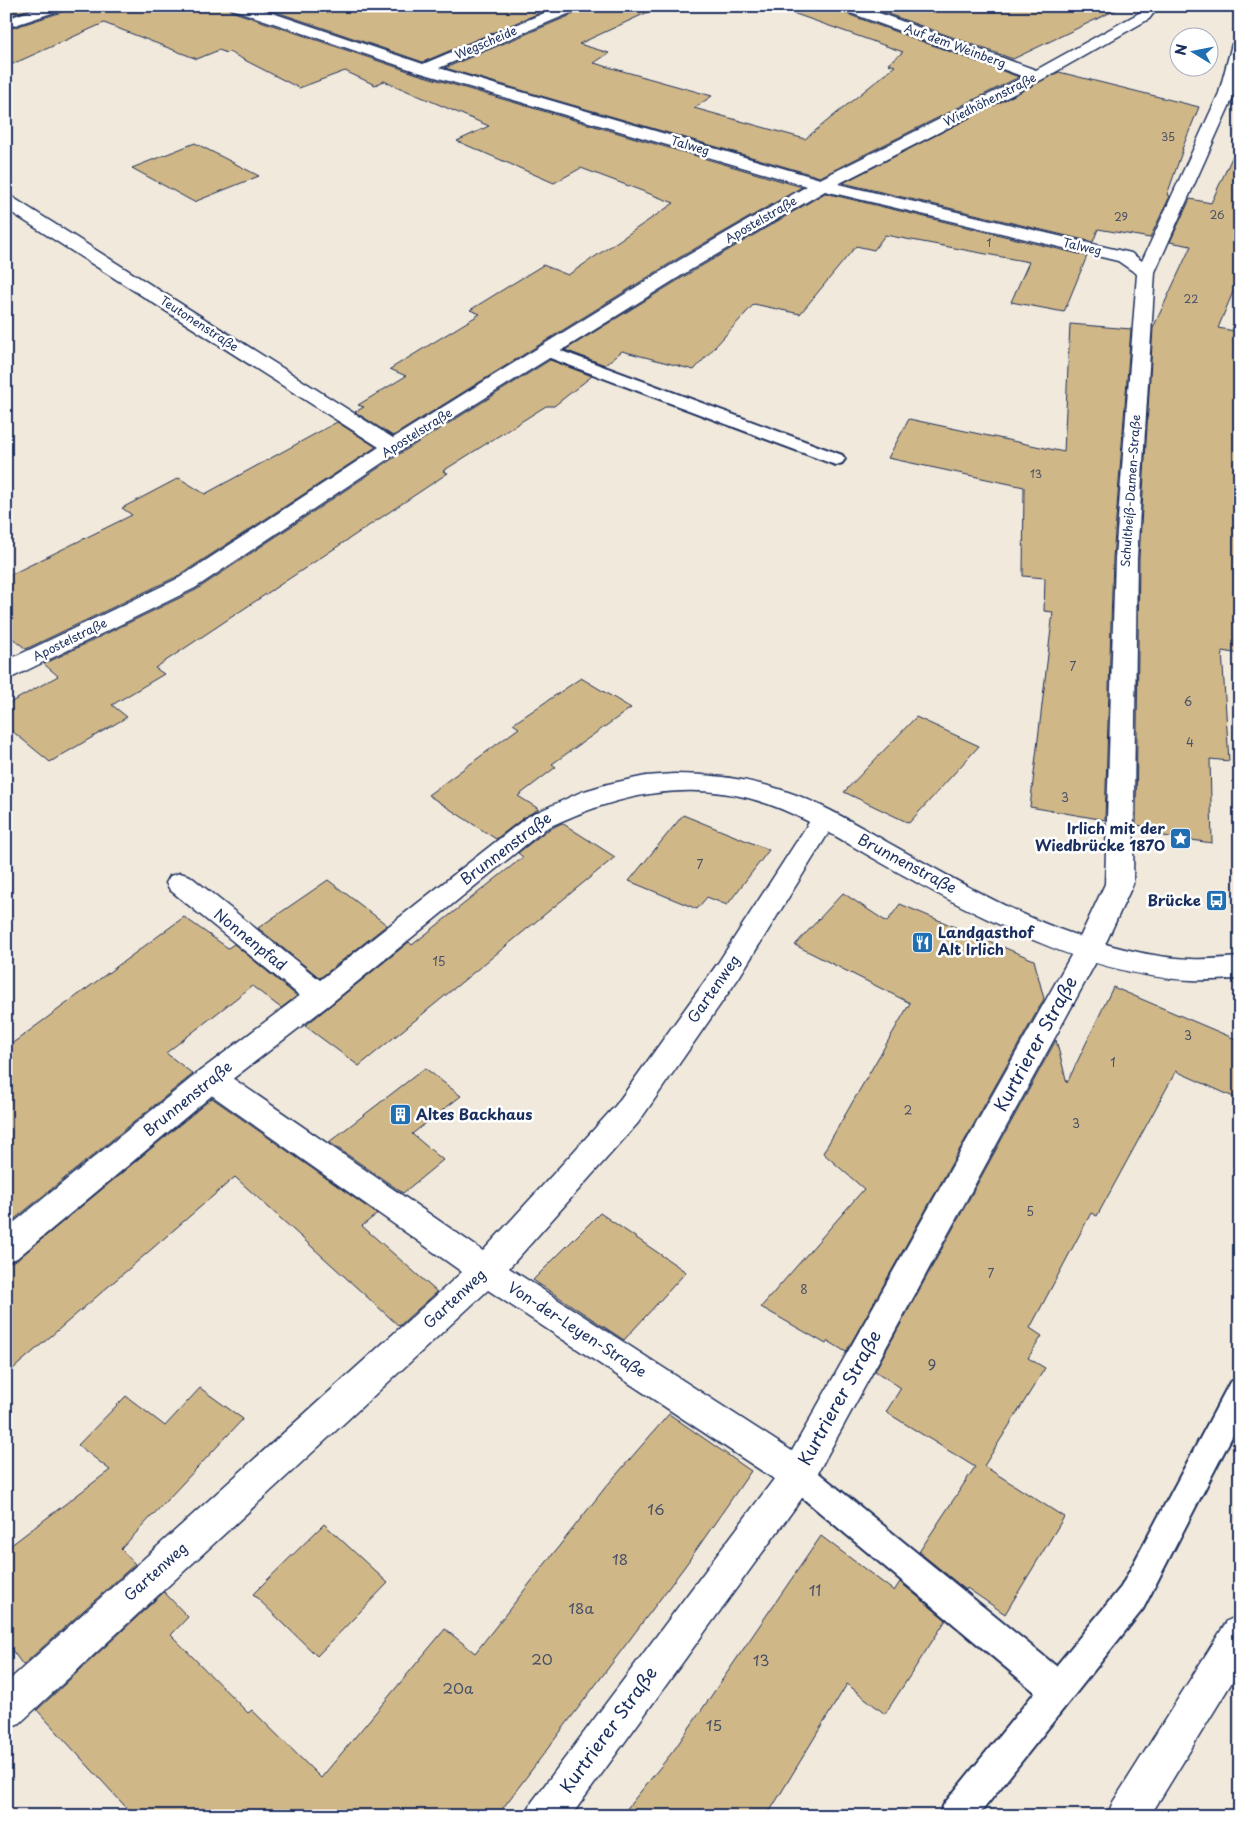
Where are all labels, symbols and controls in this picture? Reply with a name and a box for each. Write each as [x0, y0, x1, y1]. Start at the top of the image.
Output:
street label: Auf dem Weinberg [902, 18, 1009, 72]
street label: Wegscheide [452, 21, 519, 63]
north arrow [1168, 28, 1218, 78]
text: N [1169, 42, 1192, 57]
street label: Wiedhöhenstraße [940, 68, 1039, 130]
house number: 35 [1161, 128, 1175, 145]
street label: Talweg [669, 131, 712, 159]
street label: Apostelstraße [721, 191, 800, 247]
house number: 26 [1209, 206, 1225, 223]
house number: 29 [1114, 208, 1128, 225]
street label: Talweg [1061, 233, 1104, 259]
house number: 1 [987, 234, 992, 251]
house number: 22 [1184, 290, 1198, 307]
street label: Teutonenstraße [157, 291, 242, 355]
street label: Apostelstraße [378, 403, 455, 461]
street label: Schultheiß-Damen-Straße [1116, 414, 1144, 568]
house number: 13 [1030, 465, 1042, 482]
street label: Apostelstraße [29, 613, 110, 665]
house number: 7 [1070, 657, 1077, 675]
house number: 6 [1184, 692, 1192, 710]
house number: 4 [1186, 733, 1194, 751]
house number: 3 [1061, 788, 1069, 806]
street label: Brunnenstraße [455, 806, 556, 890]
place label: Irlich mit der Wiedbrücke 1870 [1035, 816, 1165, 856]
place icon: Irlich mit der Wiedbrücke 1870 [1169, 826, 1193, 850]
street label: Brunnenstraße [854, 827, 961, 898]
house number: 7 [697, 855, 704, 873]
place label: Brücke [1147, 888, 1201, 911]
bus stop icon: Brücke [1205, 889, 1229, 913]
street label: Nonnenpfad [210, 902, 292, 975]
place label: Landgasthof Alt Irlich [938, 920, 1035, 960]
restaurant icon: Landgasthof Alt Irlich [910, 930, 934, 954]
street label: Gartenweg [681, 949, 745, 1027]
house number: 15 [432, 952, 446, 970]
street label: Kurtrierer Straße [986, 971, 1083, 1116]
house number: 3 [1184, 1026, 1192, 1044]
house number: 1 [1110, 1053, 1116, 1071]
street label: Brunnenstraße [137, 1055, 237, 1141]
house number: 2 [904, 1101, 912, 1119]
place label: Altes Backhaus [416, 1102, 532, 1125]
building icon: Altes Backhaus [388, 1103, 412, 1127]
house number: 3 [1072, 1114, 1080, 1132]
house number: 5 [1026, 1202, 1034, 1220]
street label: Gartenweg [417, 1263, 491, 1333]
house number: 7 [988, 1264, 995, 1282]
street label: Von-der-Leyen-Straße [504, 1275, 652, 1382]
house number: 8 [800, 1280, 808, 1298]
street label: Kurtrierer Straße [790, 1325, 887, 1470]
house number: 9 [928, 1352, 936, 1375]
house number: 16 [647, 1497, 665, 1520]
street label: Gartenweg [118, 1536, 192, 1606]
house number: 18 [612, 1547, 628, 1570]
house number: 11 [809, 1578, 821, 1601]
house number: 18a [568, 1596, 594, 1619]
house number: 20 [531, 1647, 553, 1670]
house number: 13 [753, 1648, 769, 1671]
street label: Kurtrierer Straße [552, 1660, 663, 1798]
house number: 20a [443, 1676, 474, 1699]
house number: 15 [706, 1713, 722, 1736]

